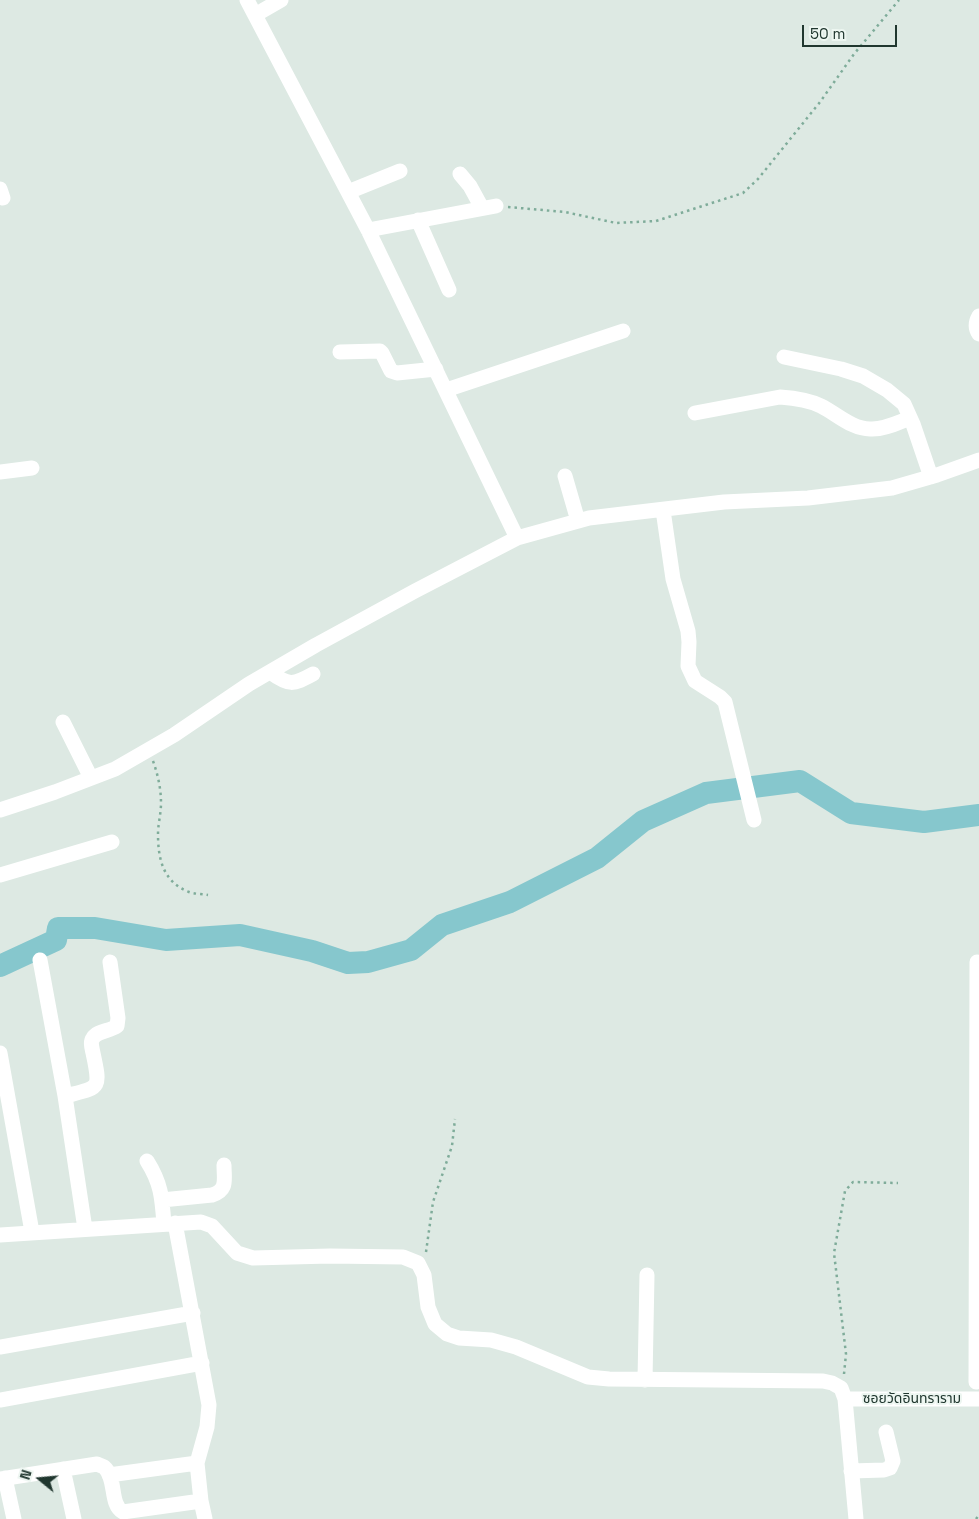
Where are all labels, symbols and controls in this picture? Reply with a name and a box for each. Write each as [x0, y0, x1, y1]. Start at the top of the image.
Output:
scale bar [804, 15, 899, 47]
text: 50 m [810, 24, 845, 43]
street label: ซอยวัดอินทราราม [863, 1391, 961, 1407]
north arrow [15, 1454, 65, 1504]
text: N [16, 1468, 36, 1482]

